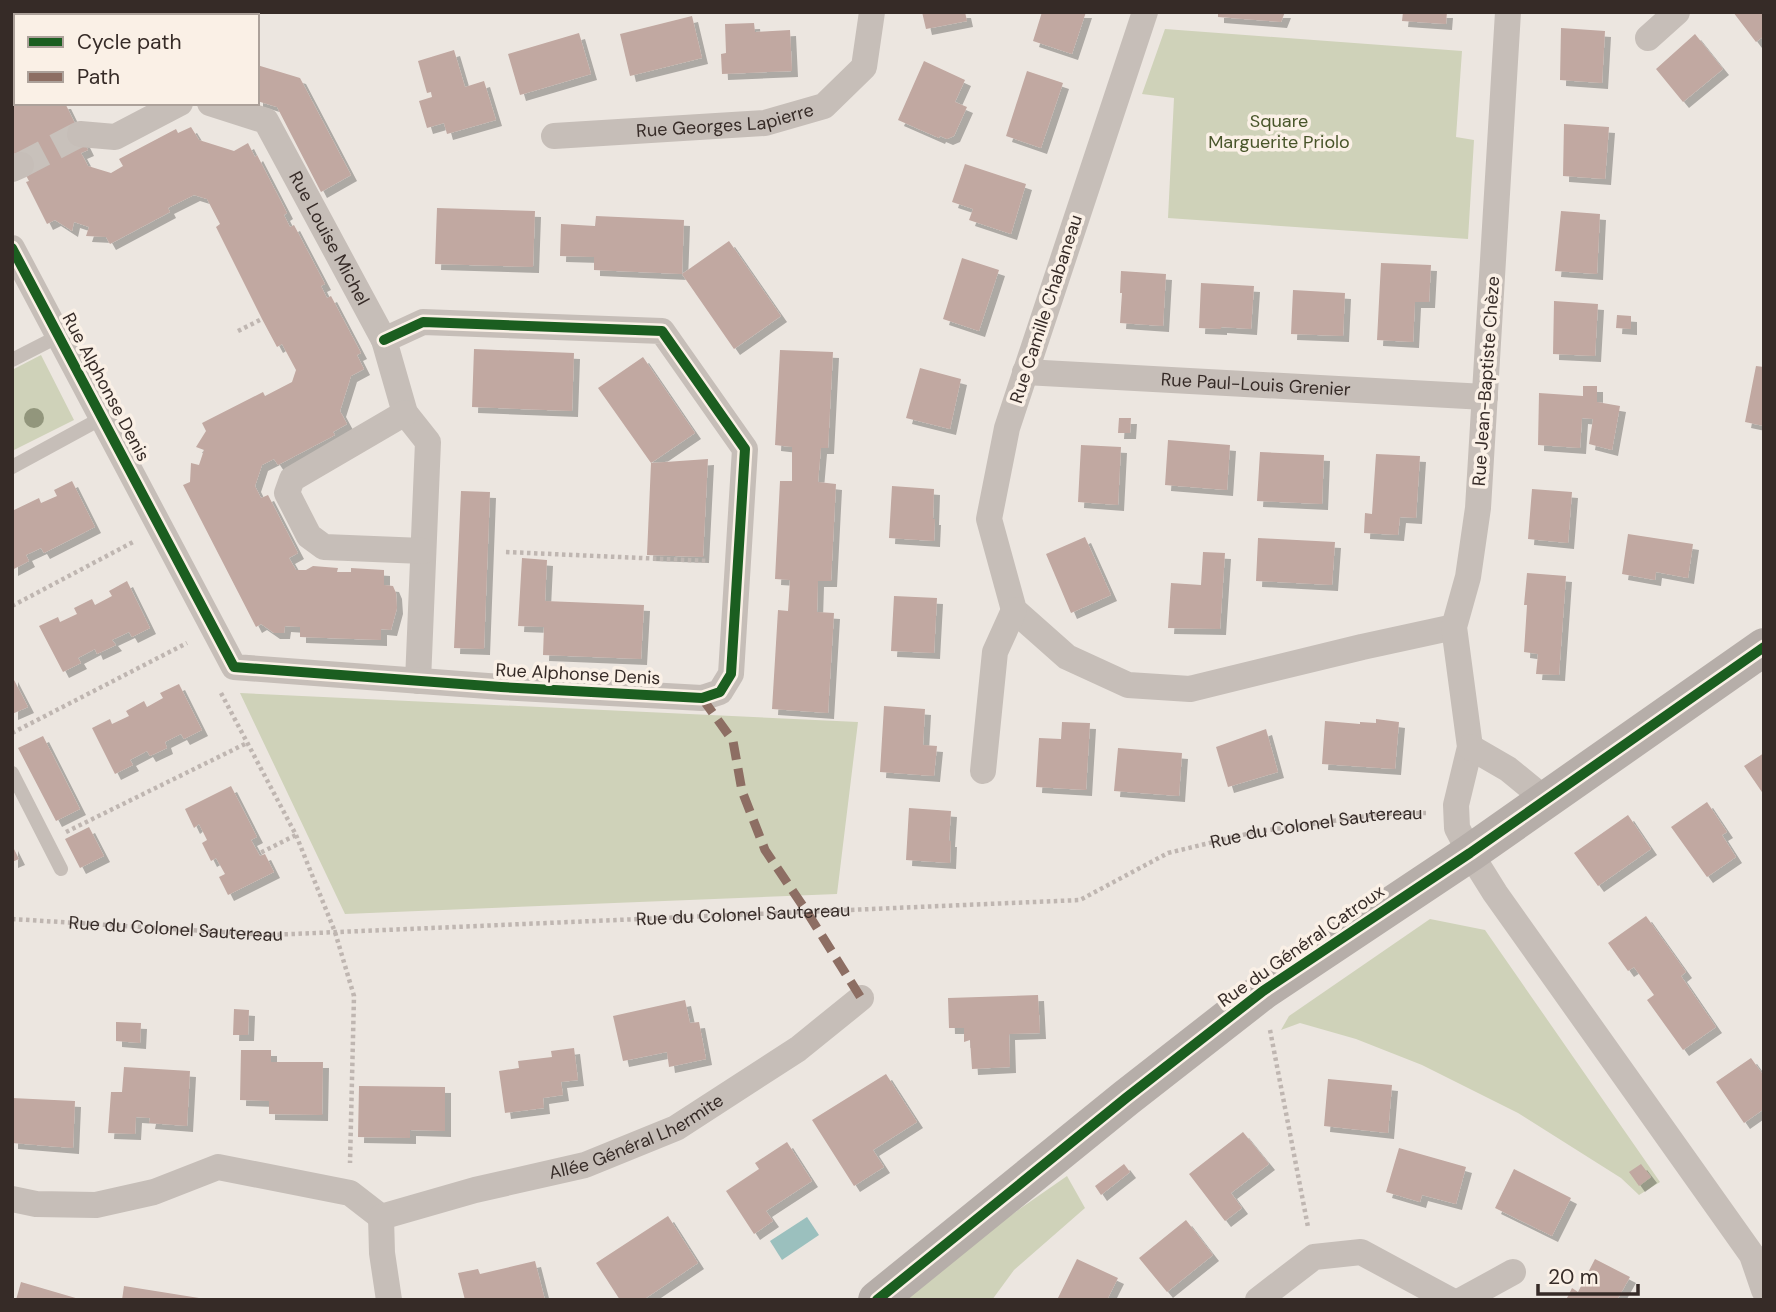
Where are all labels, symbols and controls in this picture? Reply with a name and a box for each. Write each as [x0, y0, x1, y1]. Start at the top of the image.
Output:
legend [14, 14, 259, 105]
text: Cycle path [77, 28, 182, 56]
text: Path [77, 63, 120, 91]
street label: Rue Georges Lapierre [635, 98, 817, 143]
park label: Square Marguerite Priolo [1208, 109, 1350, 154]
street label: Rue Louise Michel [283, 167, 375, 310]
street label: Rue Camille Chabaneau [1004, 212, 1088, 406]
street label: Rue Jean-Baptiste Chèze [1467, 275, 1505, 487]
street label: Rue Alphonse Denis [57, 309, 155, 465]
street label: Rue Paul-Louis Grenier [1160, 367, 1352, 402]
street label: Rue Alphonse Denis [495, 658, 661, 690]
street label: Rue du Colonel Sautereau [1208, 801, 1423, 854]
street label: Rue du Général Catroux [1213, 879, 1389, 1013]
street label: Rue du Colonel Sautereau [635, 898, 851, 931]
street label: Rue du Colonel Sautereau [68, 911, 283, 947]
street label: Allée Général Lhermite [547, 1088, 728, 1185]
scale bar [1538, 1252, 1638, 1296]
text: 20 m [1548, 1263, 1599, 1291]

